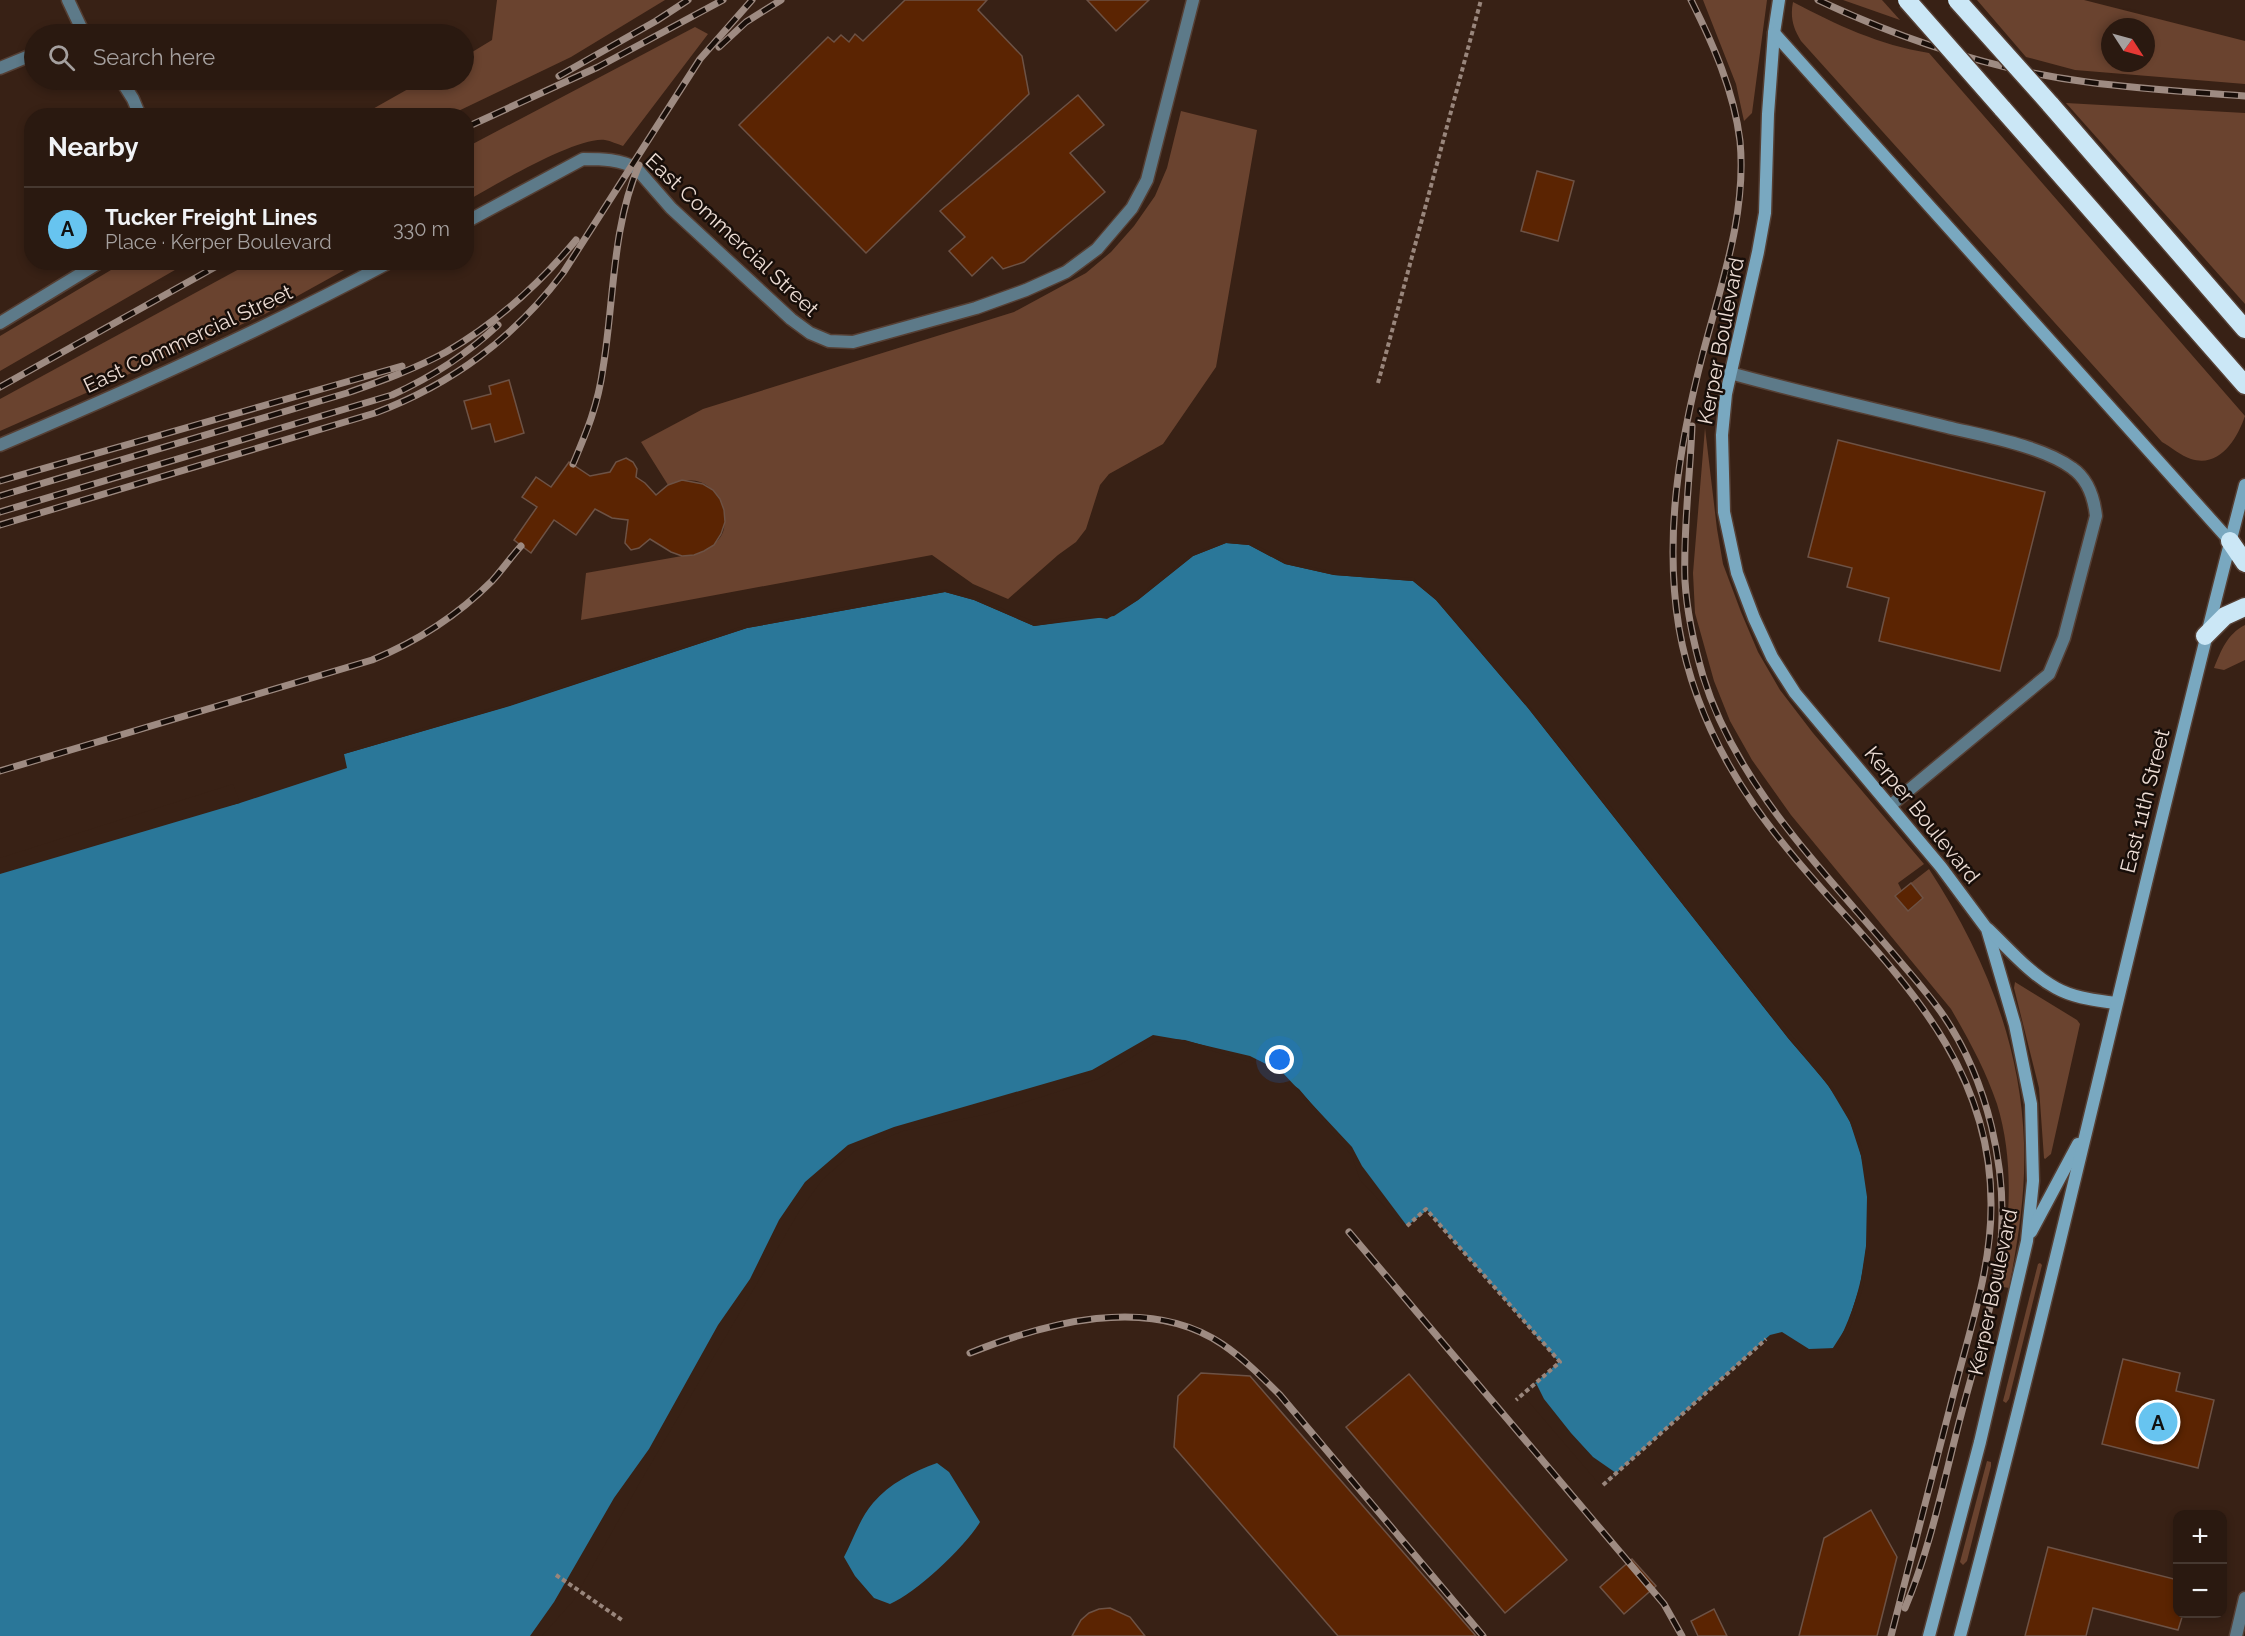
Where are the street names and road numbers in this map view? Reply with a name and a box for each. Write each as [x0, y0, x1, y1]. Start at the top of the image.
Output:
street label: East Commercial Street [641, 148, 824, 321]
street label: Kerper Boulevard [1692, 255, 1749, 426]
street label: East Commercial Street [79, 279, 296, 398]
street label: East 11th Street [2115, 726, 2174, 875]
street label: Kerper Boulevard [1859, 741, 1985, 888]
street label: Kerper Boulevard [1963, 1207, 2022, 1377]

